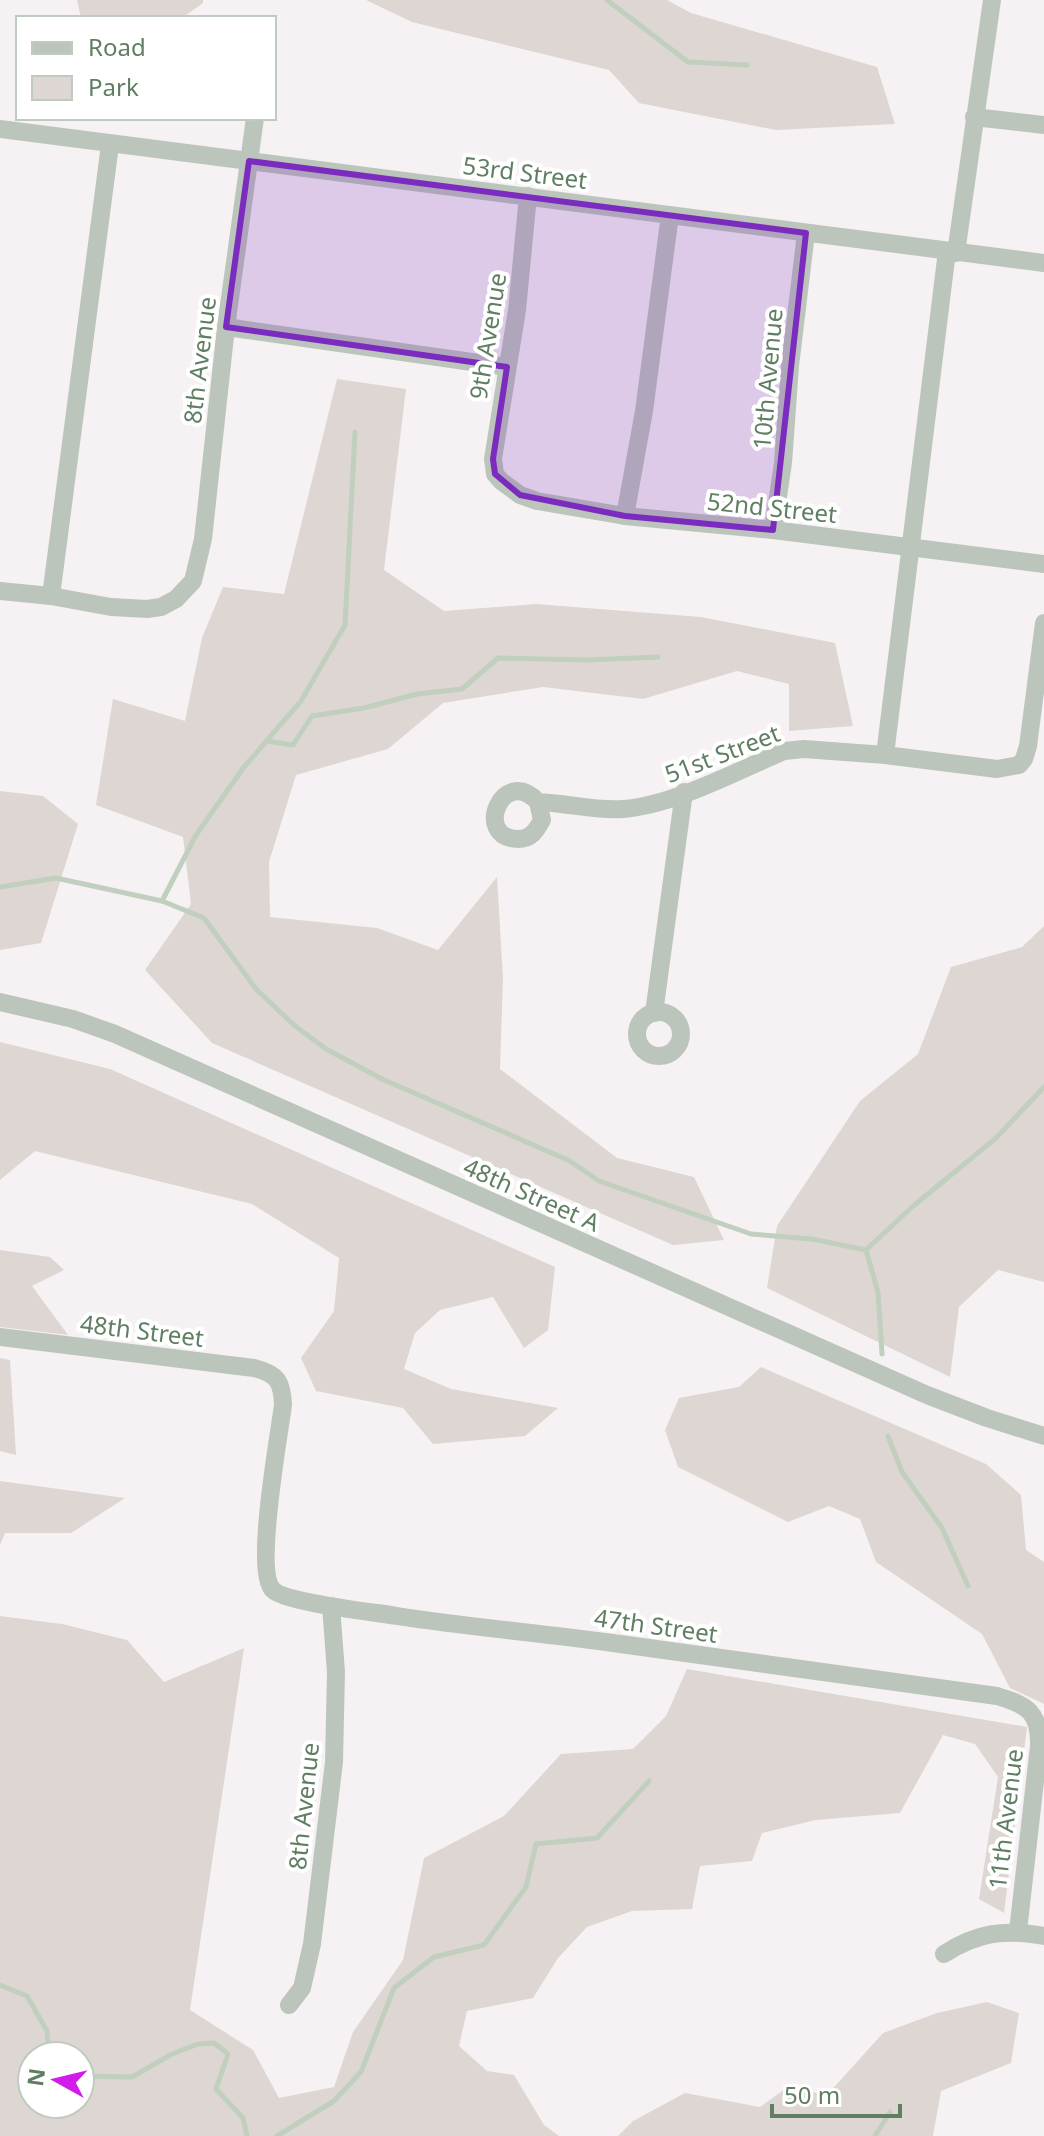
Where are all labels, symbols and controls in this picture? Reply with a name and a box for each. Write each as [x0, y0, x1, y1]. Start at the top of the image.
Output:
legend [16, 16, 276, 120]
text: Road [88, 30, 146, 63]
text: Park [88, 70, 139, 103]
street label: 53rd Street [461, 148, 589, 196]
street label: 9th Avenue [461, 270, 513, 402]
street label: 8th Avenue [175, 295, 223, 425]
street label: 10th Avenue [744, 307, 790, 451]
street label: 52nd Street [705, 484, 839, 530]
street label: 51st Street [660, 716, 785, 790]
street label: 48th Street A [459, 1149, 606, 1239]
street label: 48th Street [78, 1306, 206, 1354]
street label: 47th Street [592, 1600, 720, 1650]
street label: 8th Avenue [280, 1741, 326, 1871]
street label: 11th Avenue [980, 1747, 1030, 1891]
north arrow [16, 2040, 96, 2120]
text: N [19, 2066, 51, 2088]
scale bar [772, 2068, 900, 2118]
text: 50 m [784, 2078, 840, 2111]

